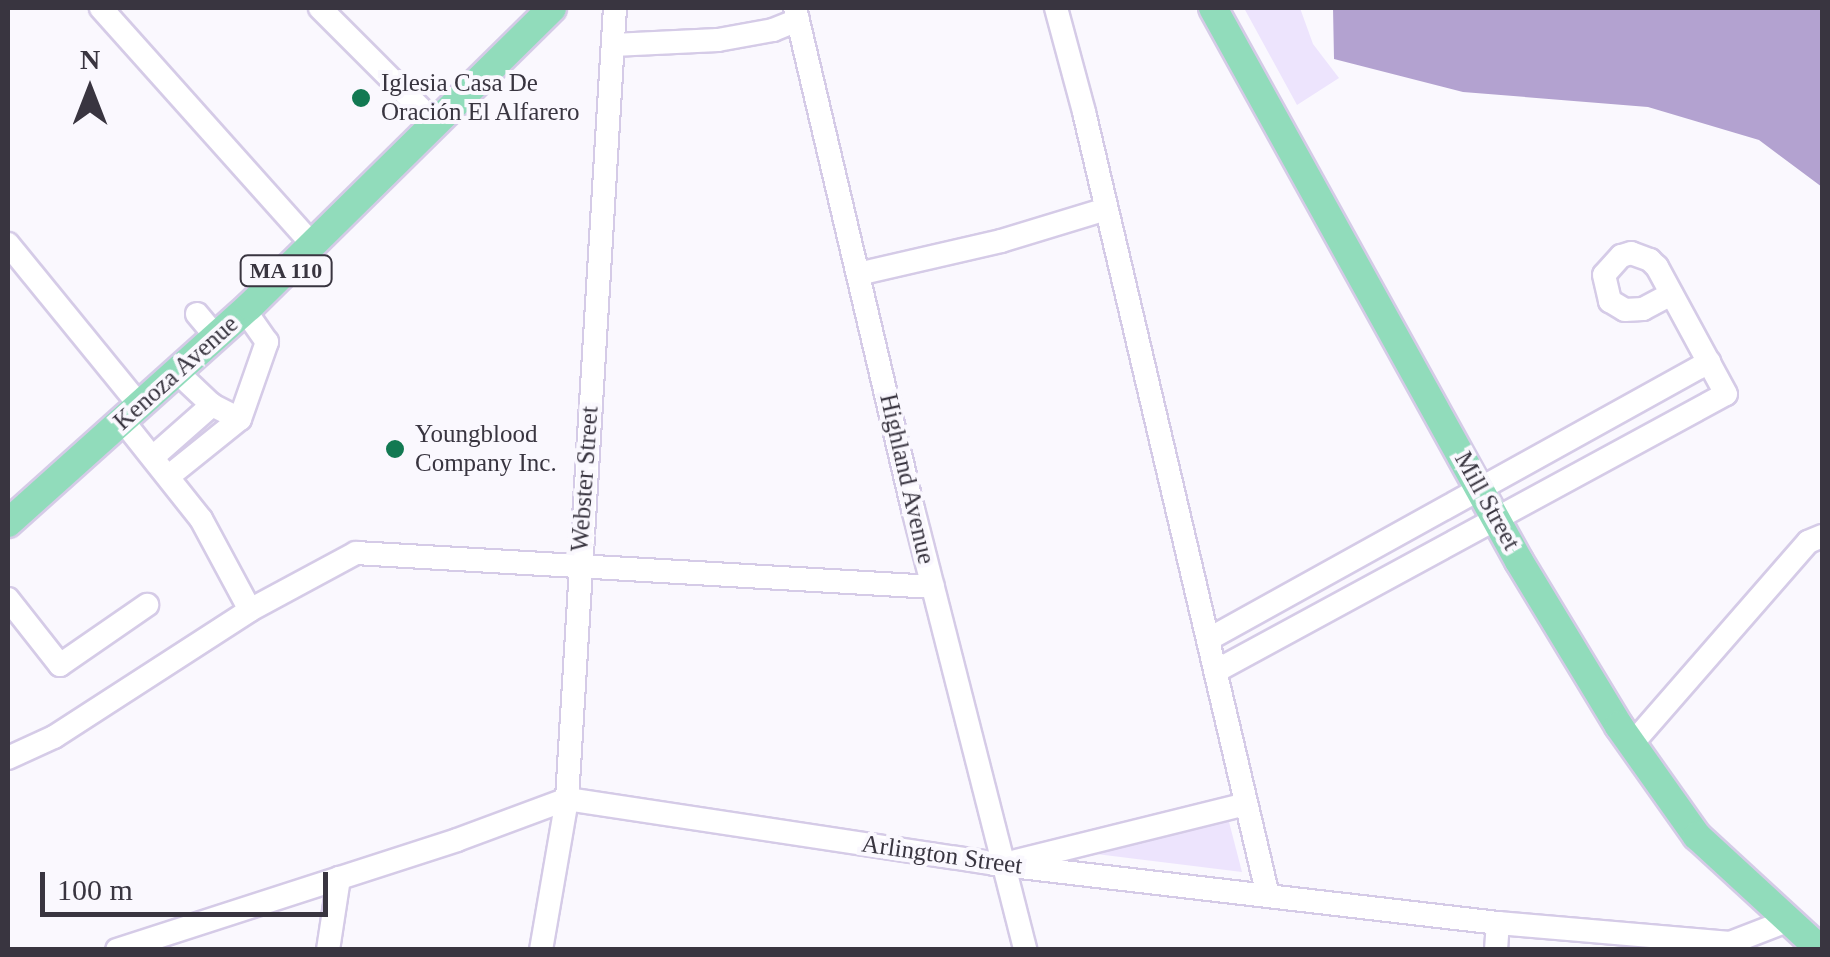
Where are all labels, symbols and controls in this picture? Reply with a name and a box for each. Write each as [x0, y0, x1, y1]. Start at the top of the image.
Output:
north arrow [40, 40, 140, 140]
text: N [80, 44, 100, 75]
place label: Iglesia Casa De Oración El Alfarero [381, 69, 581, 128]
marker: Iglesia Casa De Oración El Alfarero [350, 87, 372, 109]
road number: MA 110 [238, 254, 334, 288]
street label: Kenoza Avenue [107, 309, 245, 437]
street label: Highland Avenue [873, 390, 941, 568]
street label: Webster Street [565, 405, 605, 553]
place label: Youngblood Company Inc. [415, 420, 557, 479]
marker: Youngblood Company Inc. [384, 438, 406, 460]
street label: Mill Street [1448, 447, 1526, 555]
street label: Arlington Street [860, 829, 1024, 881]
scale bar [45, 852, 332, 914]
text: 100 m [57, 873, 133, 906]

